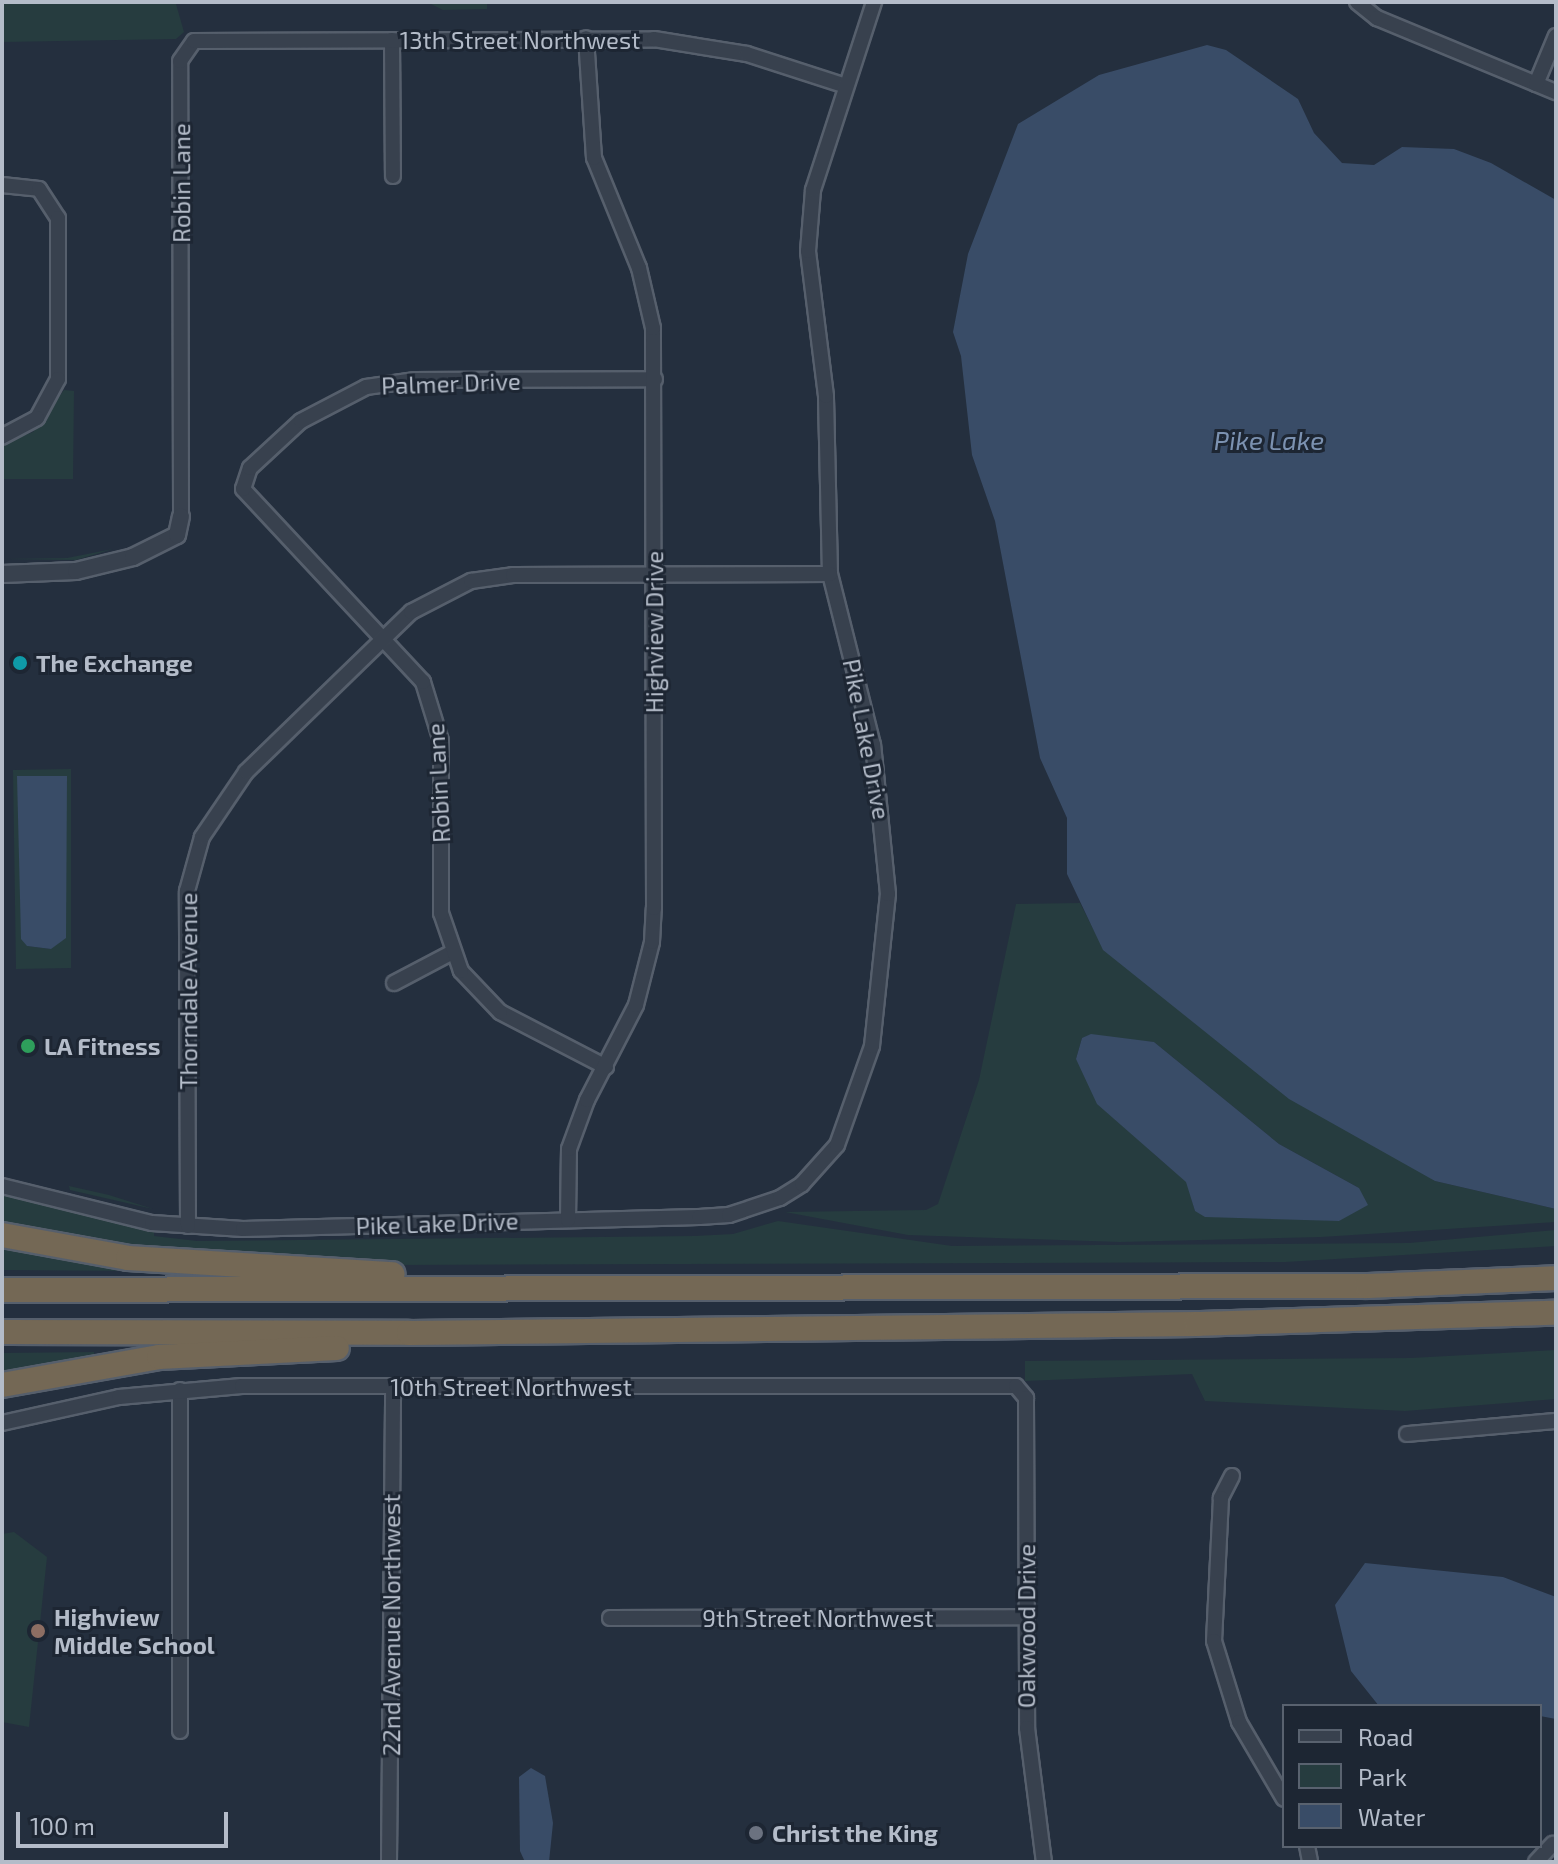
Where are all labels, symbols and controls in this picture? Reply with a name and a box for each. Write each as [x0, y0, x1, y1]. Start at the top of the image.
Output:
street label: 13th Street Northwest [400, 26, 640, 54]
street label: Robin Lane [167, 123, 195, 243]
street label: Palmer Drive [380, 366, 522, 400]
water label: Pike Lake [1214, 424, 1324, 456]
street label: Highview Drive [640, 551, 668, 713]
place label: The Exchange [36, 649, 193, 677]
marker: The Exchange [11, 654, 29, 672]
street label: Pike Lake Drive [837, 656, 897, 822]
street label: Robin Lane [420, 723, 456, 843]
street label: Thorndale Avenue [174, 892, 202, 1090]
place label: LA Fitness [44, 1032, 161, 1060]
marker: LA Fitness [19, 1037, 37, 1055]
street label: Pike Lake Drive [355, 1206, 519, 1240]
street label: 10th Street Northwest [390, 1373, 632, 1401]
street label: 22nd Avenue Northwest [377, 1494, 405, 1756]
street label: Oakwood Drive [1012, 1544, 1040, 1708]
place label: Highview Middle School [54, 1603, 215, 1659]
street label: 9th Street Northwest [702, 1604, 934, 1632]
marker: Highview Middle School [29, 1622, 47, 1640]
legend [1282, 1704, 1542, 1848]
text: Road [1358, 1722, 1413, 1751]
text: Park [1358, 1762, 1407, 1791]
scale bar [20, 1796, 232, 1846]
text: Water [1358, 1802, 1425, 1831]
text: 100 m [30, 1811, 95, 1840]
place label: Christ the King [772, 1819, 938, 1847]
marker: Christ the King [747, 1824, 765, 1842]

